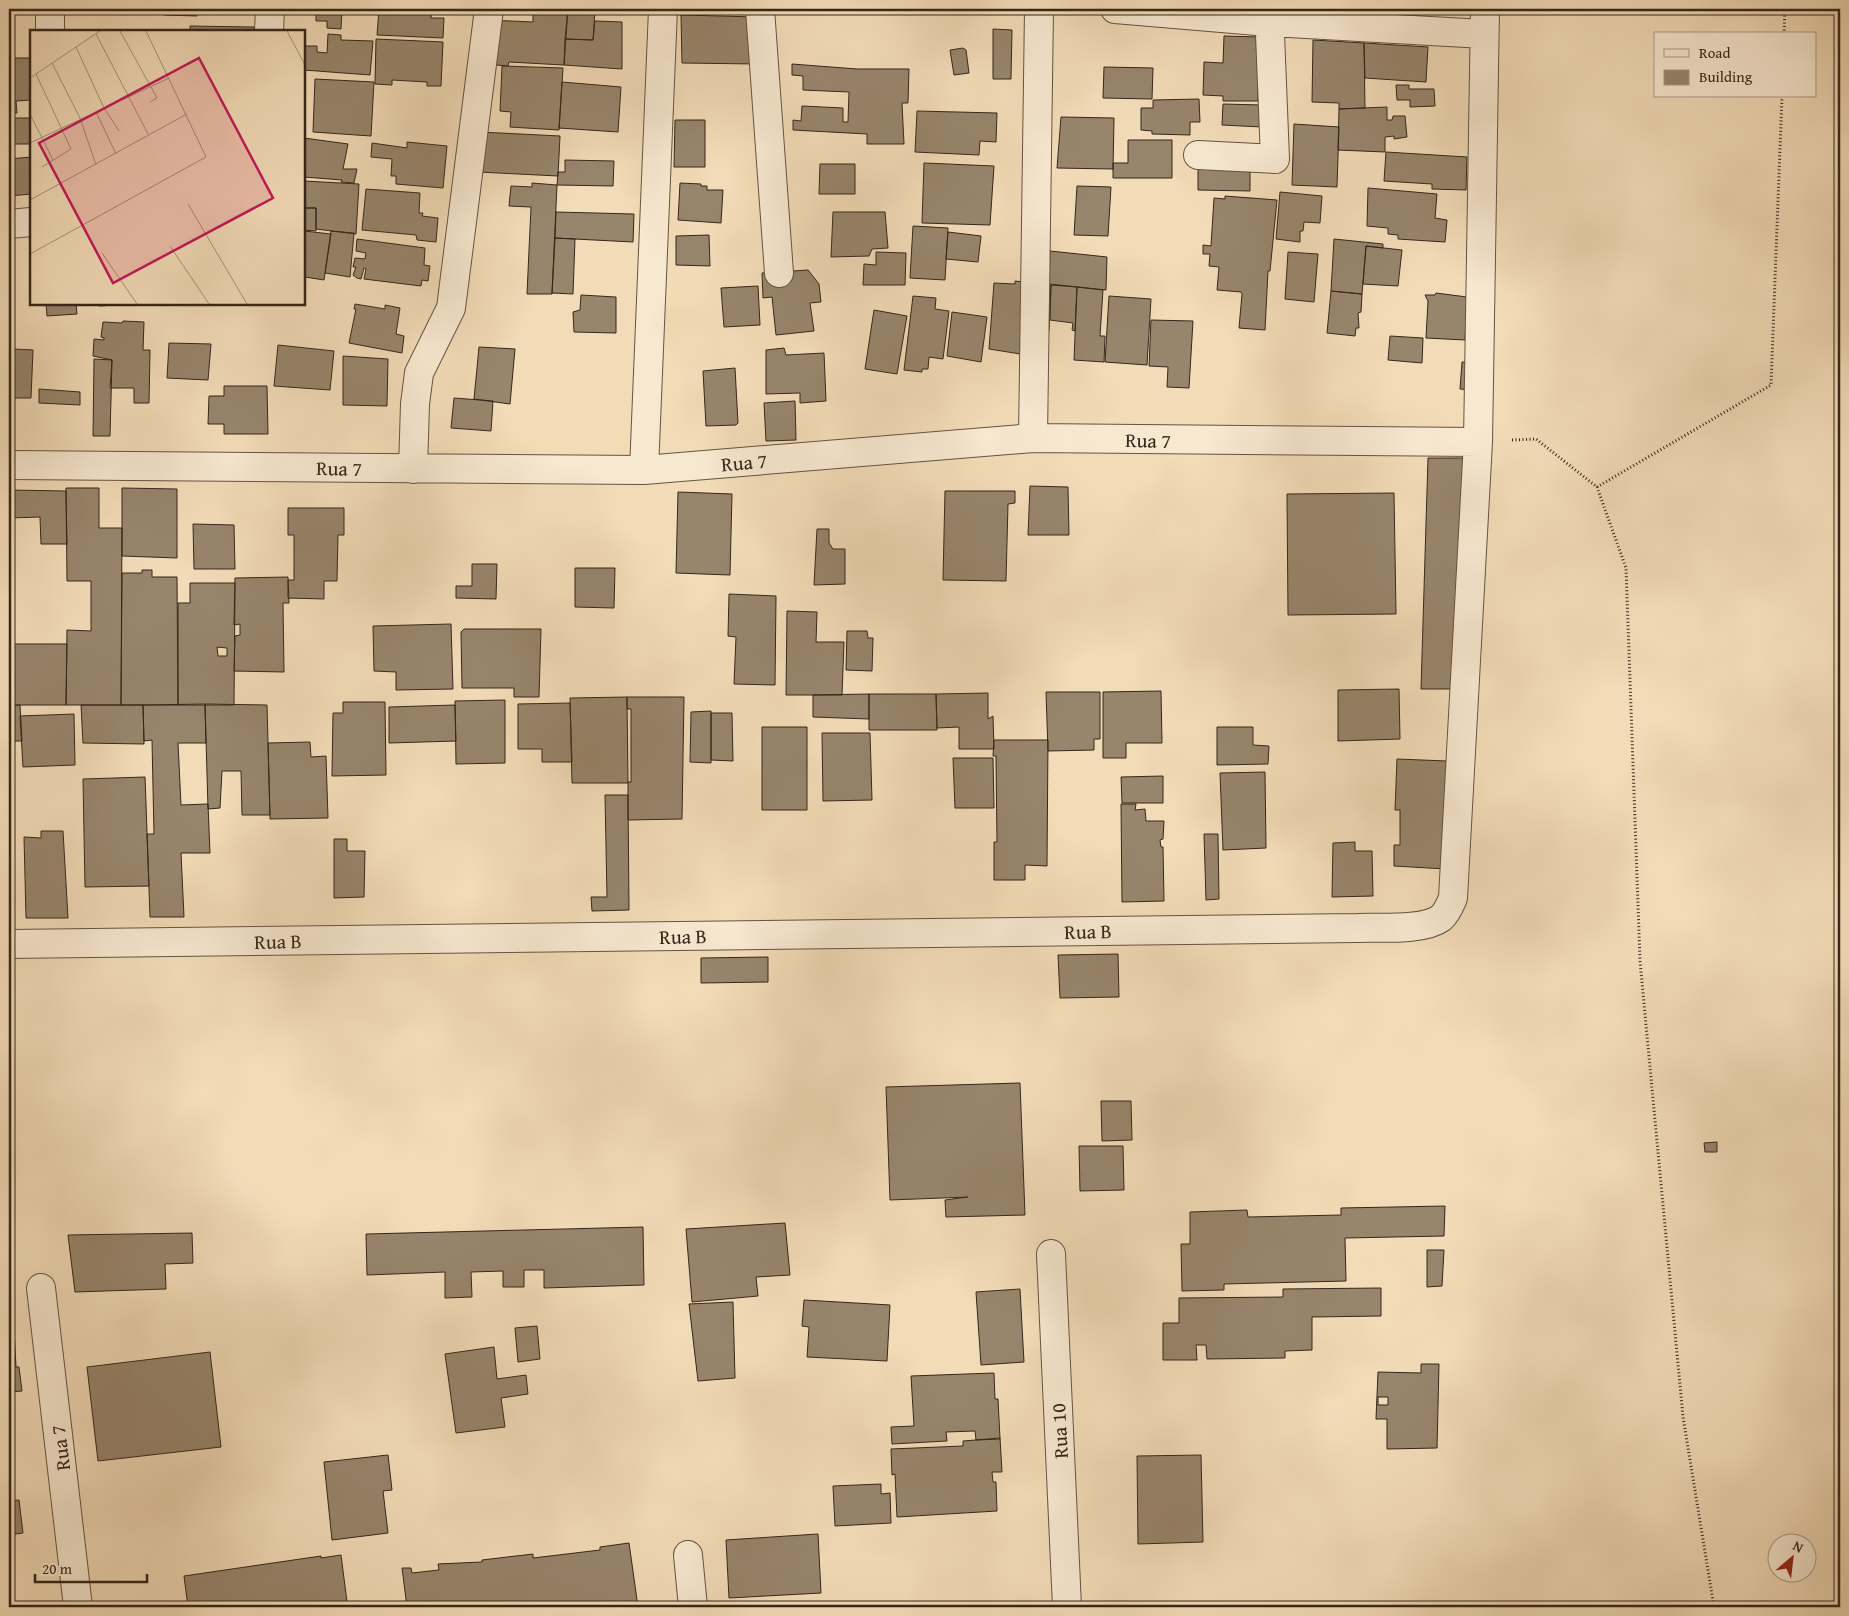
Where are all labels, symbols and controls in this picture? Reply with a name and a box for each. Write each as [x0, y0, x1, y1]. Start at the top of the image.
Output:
inset map [30, 30, 305, 305]
legend [1654, 32, 1816, 98]
text: Road [1699, 42, 1730, 63]
text: Building [1699, 66, 1753, 87]
street label: Rua 7 [1125, 425, 1171, 455]
street label: Rua 7 [720, 446, 768, 478]
street label: Rua 7 [316, 453, 362, 483]
street label: Rua B [1064, 916, 1112, 946]
street label: Rua B [659, 921, 707, 951]
street label: Rua B [254, 926, 302, 956]
street label: Rua 10 [1043, 1403, 1075, 1459]
street label: Rua 7 [43, 1423, 77, 1473]
north arrow [1766, 1534, 1816, 1584]
text: N [1789, 1535, 1807, 1558]
scale bar [35, 1551, 148, 1583]
text: 20 m [42, 1558, 73, 1579]

